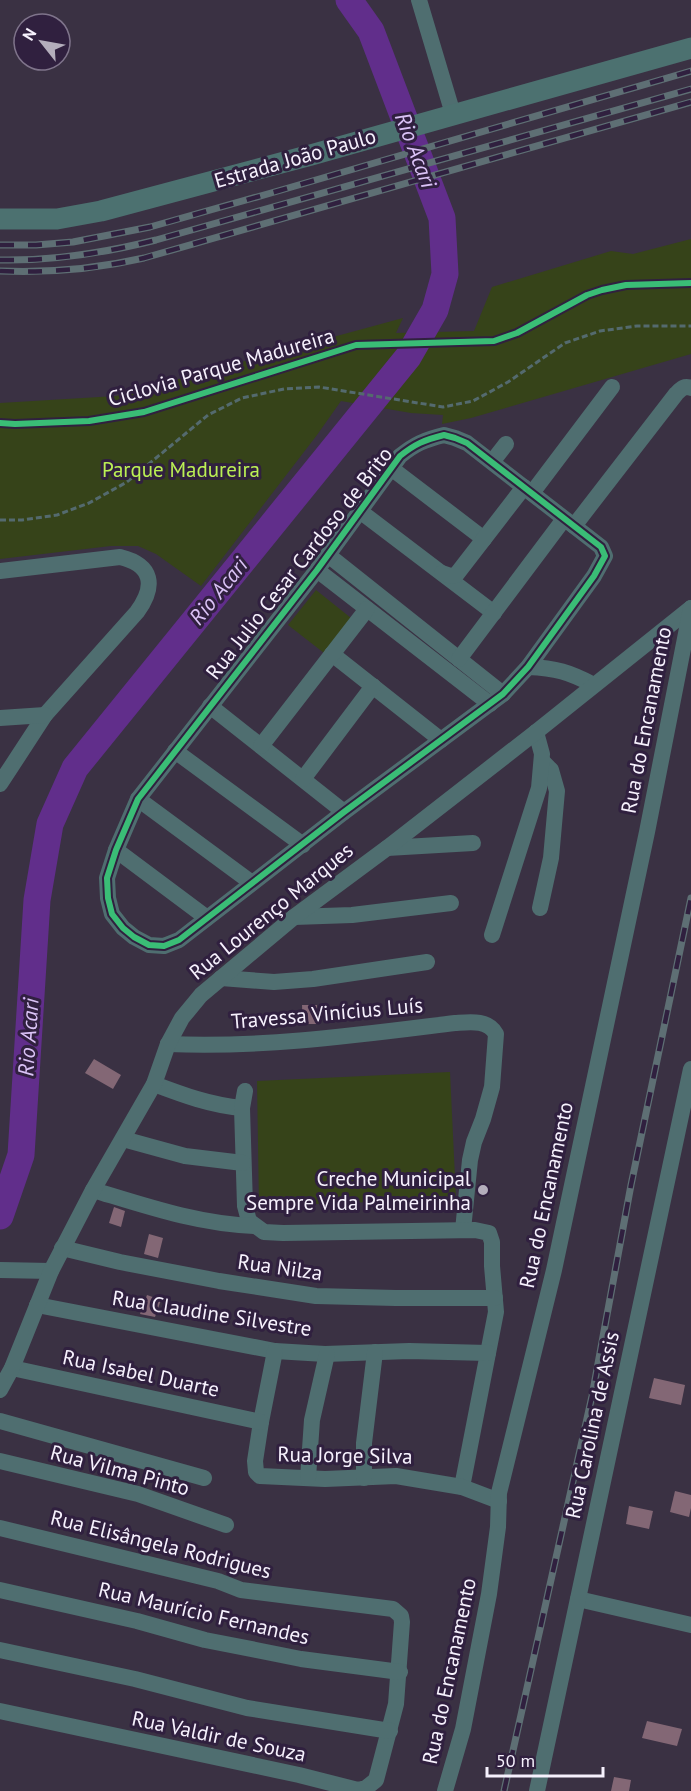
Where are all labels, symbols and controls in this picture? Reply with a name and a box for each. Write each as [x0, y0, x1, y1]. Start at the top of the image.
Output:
north arrow [12, 12, 72, 72]
text: N [18, 25, 40, 44]
water label: Rio Acari [389, 108, 444, 193]
street label: Estrada João Paulo [211, 122, 379, 194]
street label: Ciclovia Parque Madureira [105, 322, 337, 412]
street label: Rua Julio Cesar Cardoso de Brito [200, 441, 398, 685]
park label: Parque Madureira [102, 456, 260, 483]
water label: Rio Acari [182, 551, 254, 630]
street label: Rua do Encanamento [615, 624, 677, 816]
street label: Rua Lourenço Marques [184, 837, 358, 985]
street label: Travessa Vinícius Luís [230, 991, 424, 1035]
water label: Rio Acari [11, 996, 45, 1077]
street label: Rua do Encanamento [513, 1099, 579, 1291]
place label: Creche Municipal Sempre Vida Palmeirinha [246, 1165, 471, 1216]
marker: Creche Municipal Sempre Vida Palmeirinha [476, 1183, 490, 1197]
street label: Rua Nilza [236, 1248, 324, 1286]
street label: Rua Claudine Silvestre [110, 1284, 314, 1342]
street label: Rua Carolina de Assis [559, 1329, 625, 1521]
street label: Rua Isabel Duarte [60, 1343, 222, 1403]
street label: Rua Vilma Pinto [48, 1438, 192, 1502]
street label: Rua Jorge Silva [277, 1440, 413, 1470]
street label: Rua Elisângela Rodrigues [48, 1504, 274, 1584]
street label: Rua do Encanamento [416, 1575, 482, 1767]
street label: Rua Maurício Fernandes [96, 1576, 312, 1650]
street label: Rua Valdir de Souza [130, 1704, 308, 1768]
scale bar [487, 1740, 602, 1778]
text: 50 m [496, 1749, 535, 1772]

